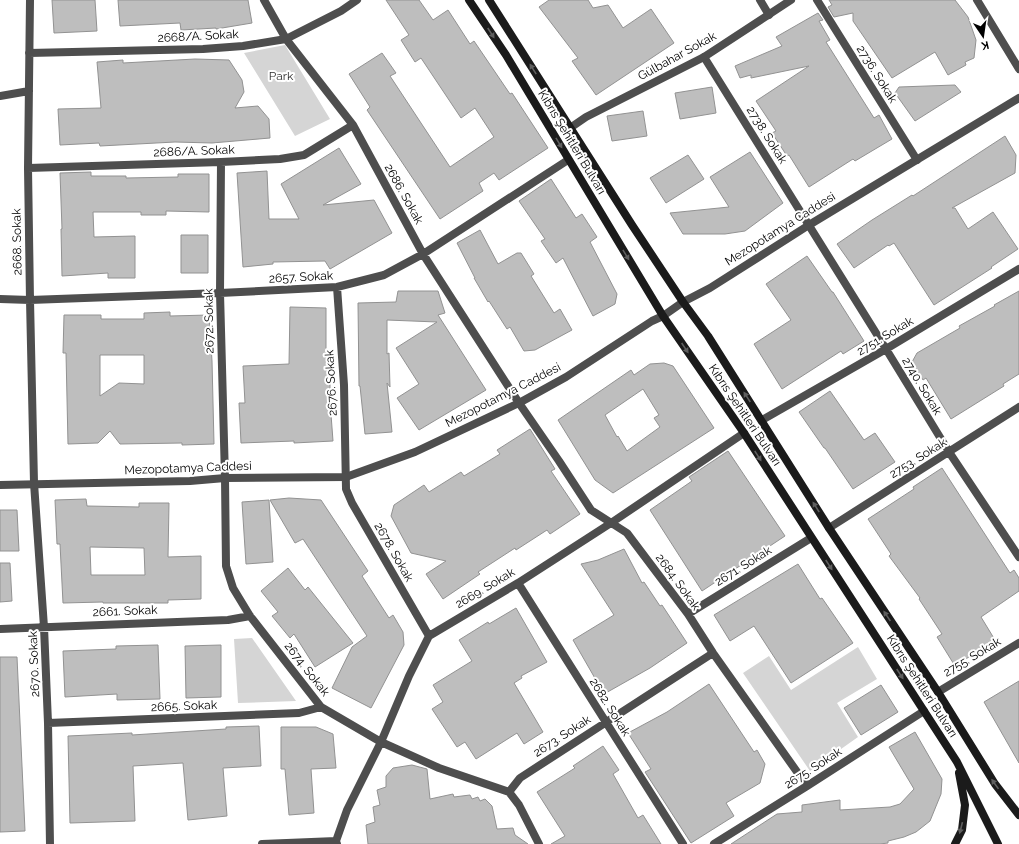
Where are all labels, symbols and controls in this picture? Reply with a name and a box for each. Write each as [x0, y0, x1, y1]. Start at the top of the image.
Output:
north arrow [963, 16, 1003, 56]
street label: 2668/A. Sokak [157, 27, 240, 45]
one-way arrow [487, 27, 495, 38]
street label: Gülbahar Sokak [636, 28, 719, 83]
text: K [979, 38, 990, 53]
street label: 2736. Sokak [854, 43, 901, 106]
one-way arrow [529, 64, 537, 74]
park label: Park [269, 69, 294, 83]
street label: Kıbrıs Şehitleri Bulvarı [535, 87, 609, 197]
street label: 2738. Sokak [744, 104, 791, 167]
one-way arrow [555, 137, 562, 149]
street label: 2686/A. Sokak [153, 143, 235, 159]
street label: 2686. Sokak [382, 161, 427, 227]
street label: Mezopotamya Caddesi [722, 189, 838, 269]
street label: 2668. Sokak [9, 208, 25, 276]
one-way arrow [622, 250, 630, 260]
street label: 2657. Sokak [268, 268, 334, 286]
street label: 2672. Sokak [201, 288, 217, 354]
street label: 2751. Sokak [854, 313, 916, 358]
one-way arrow [681, 343, 689, 353]
street label: 2676. Sokak [322, 349, 340, 416]
street label: 2740. Sokak [899, 355, 945, 418]
street label: Mezopotamya Caddesi [443, 360, 563, 430]
street label: Kıbrıs Şehitleri Bulvarı [706, 362, 784, 468]
one-way arrow [743, 392, 751, 402]
street label: 2753. Sokak [887, 435, 950, 481]
one-way arrow [754, 450, 762, 461]
street label: Mezopotamya Caddesi [124, 459, 252, 477]
one-way arrow [812, 502, 820, 512]
street label: 2678. Sokak [371, 520, 417, 585]
street label: 2671. Sokak [712, 543, 774, 589]
street label: 2684. Sokak [653, 551, 703, 613]
one-way arrow [825, 559, 832, 571]
street label: 2669. Sokak [453, 564, 518, 611]
street label: 2661. Sokak [92, 603, 158, 619]
one-way arrow [884, 610, 891, 621]
street label: 2670. Sokak [26, 630, 42, 697]
street label: Kıbrıs Şehitleri Bulvarı [884, 632, 960, 740]
street label: 2755. Sokak [941, 634, 1004, 680]
street label: 2674. Sokak [282, 639, 333, 699]
one-way arrow [896, 669, 904, 679]
street label: 2682. Sokak [587, 675, 634, 739]
street label: 2665. Sokak [151, 698, 218, 714]
street label: 2673. Sokak [531, 712, 594, 760]
street label: 2675. Sokak [782, 744, 845, 792]
one-way arrow [991, 779, 999, 789]
one-way arrow [958, 823, 964, 835]

